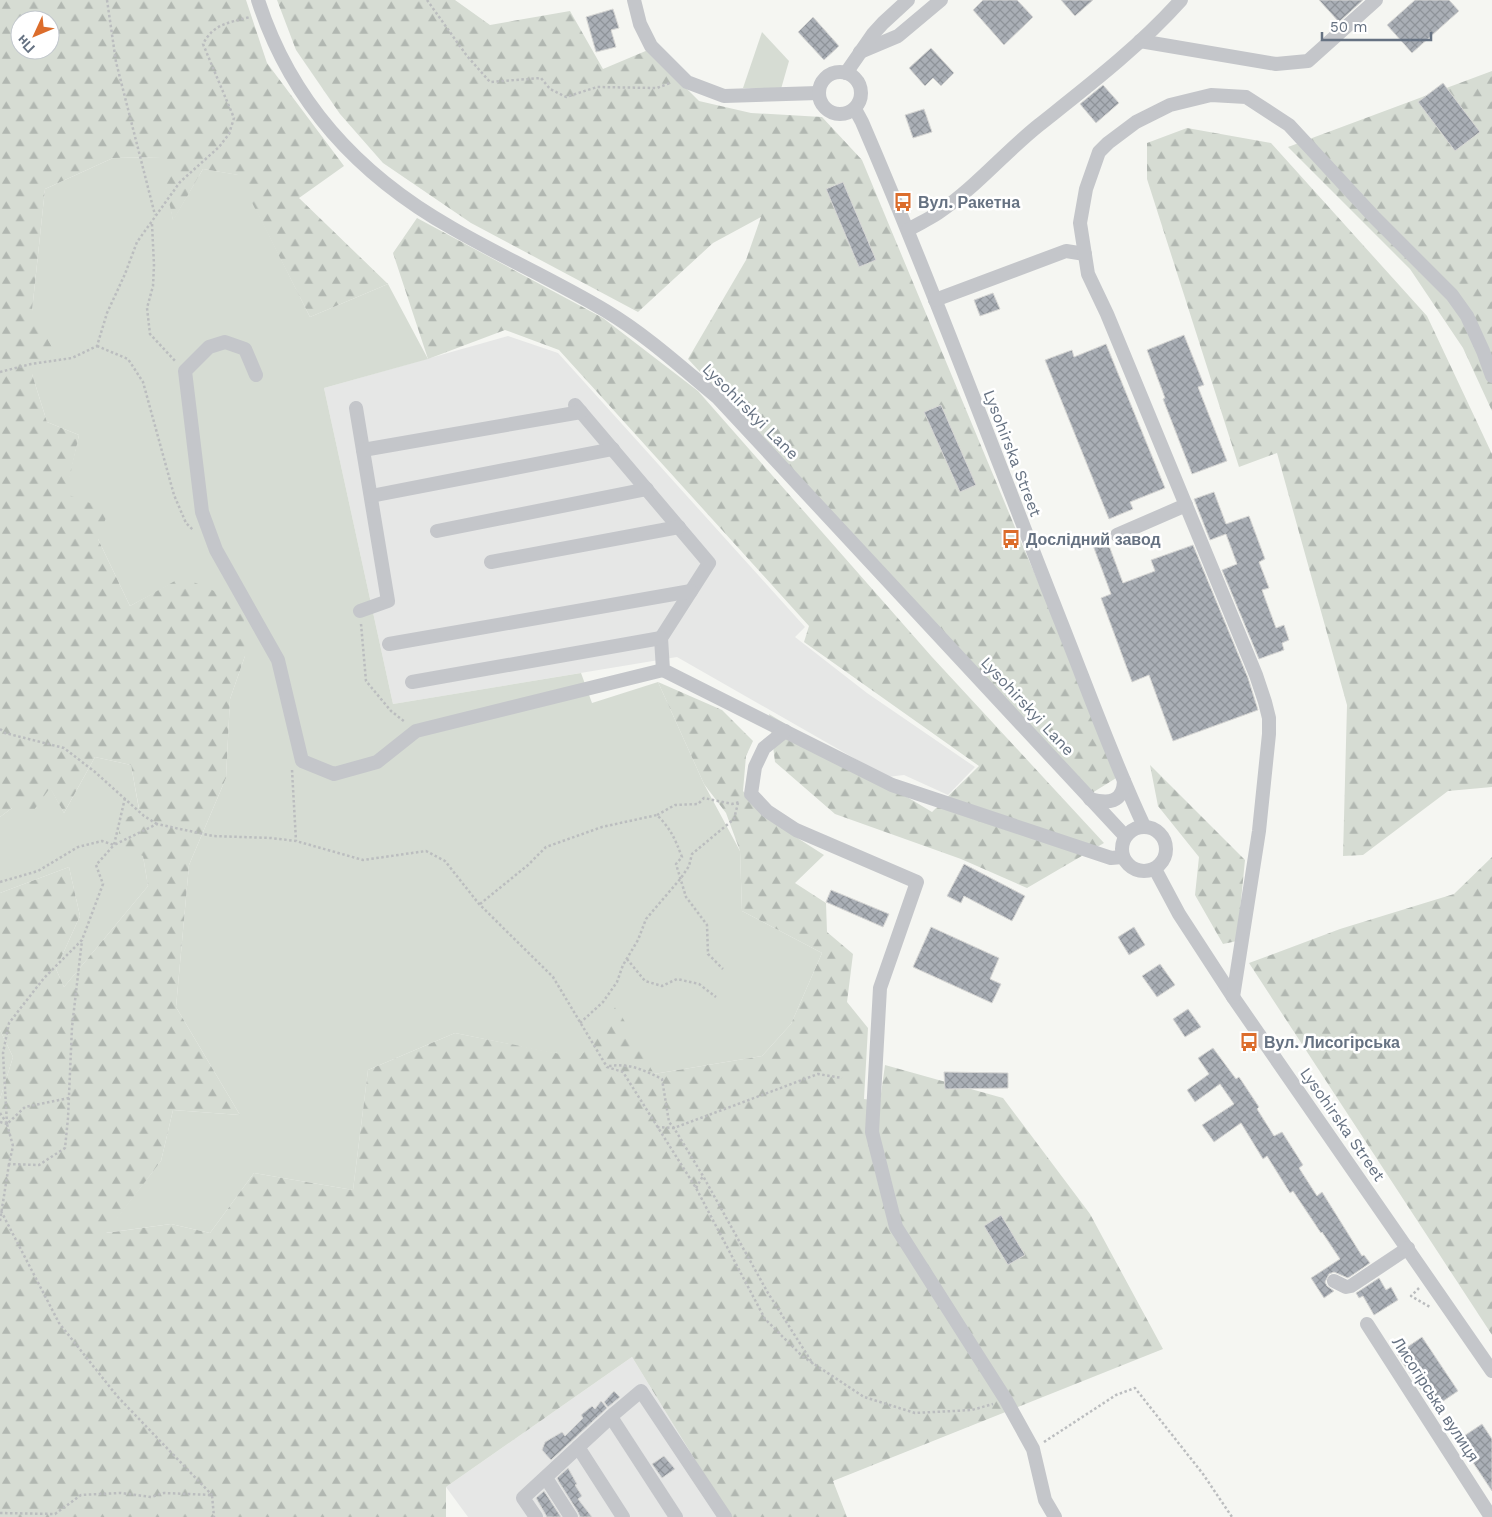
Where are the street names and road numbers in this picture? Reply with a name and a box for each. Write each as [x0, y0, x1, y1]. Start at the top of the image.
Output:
street label: Lysohirskyi Lane [699, 359, 803, 463]
street label: Lysohirska Street [980, 387, 1046, 520]
street label: Lysohirskyi Lane [977, 653, 1078, 760]
street label: Lysohirska Street [1296, 1064, 1389, 1185]
street label: Лисогірська вулиця [1388, 1333, 1483, 1465]

